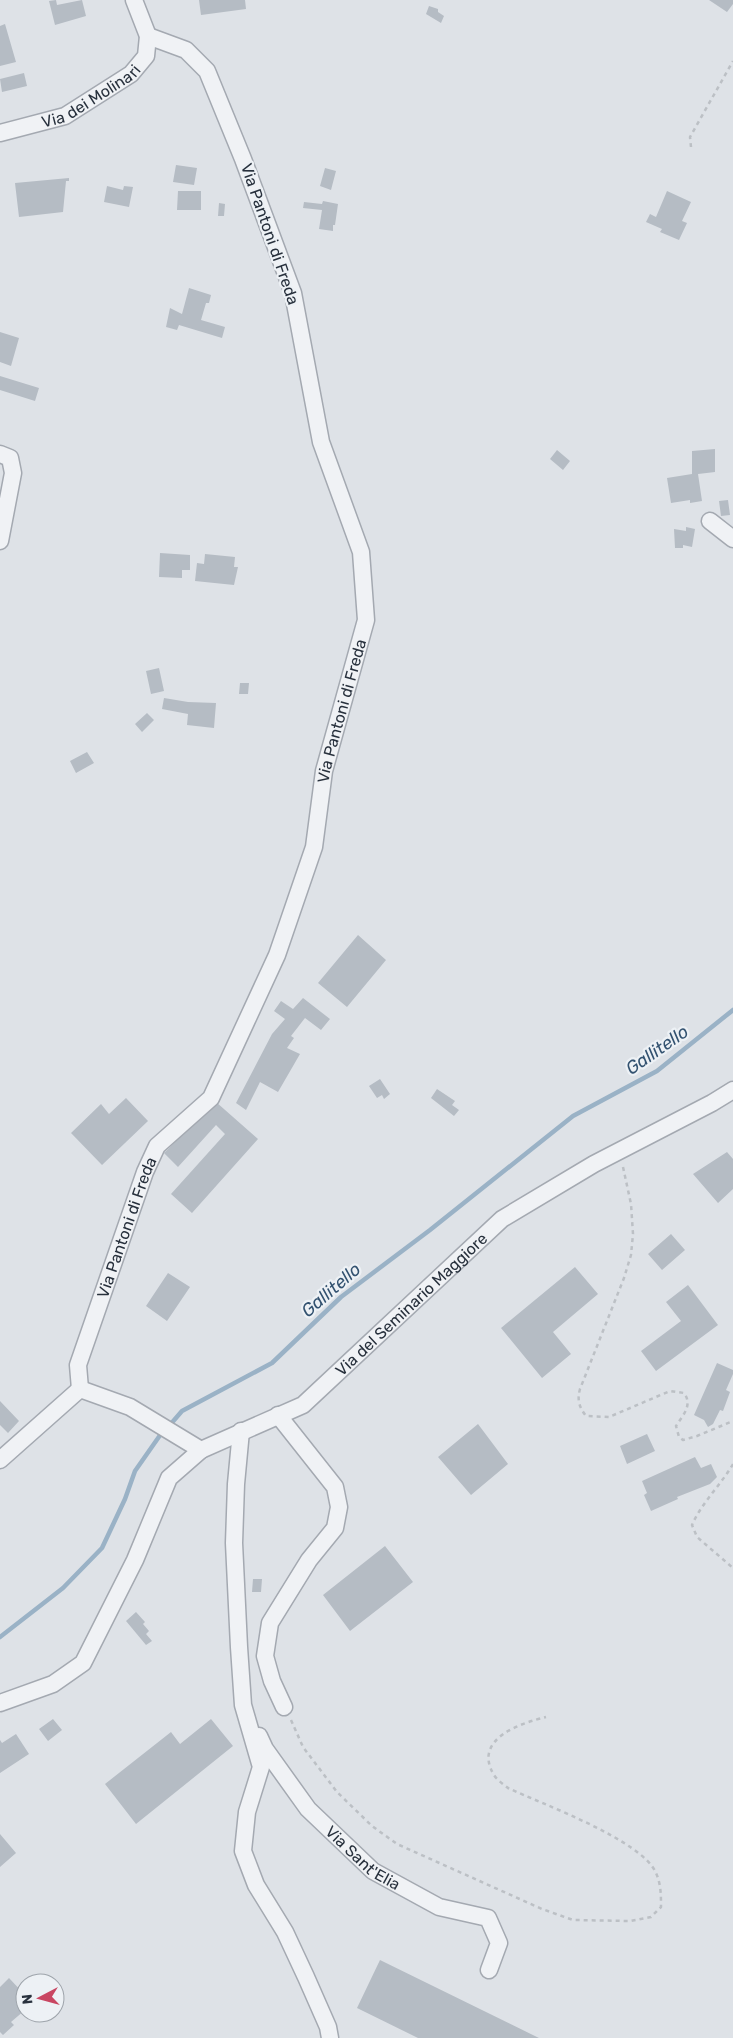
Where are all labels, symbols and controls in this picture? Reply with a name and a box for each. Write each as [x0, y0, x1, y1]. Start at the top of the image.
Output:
street label: Via dei Molinari [39, 61, 144, 131]
street label: Via Pantoni di Freda [237, 161, 303, 307]
street label: Via Pantoni di Freda [313, 637, 370, 784]
water label: Gallitello [621, 1020, 693, 1080]
street label: Via Pantoni di Freda [93, 1154, 160, 1300]
street label: Via del Seminario Maggiore [331, 1229, 491, 1379]
water label: Gallitello [297, 1258, 365, 1322]
street label: Via Sant'Elia [322, 1822, 404, 1894]
north arrow [15, 1973, 65, 2023]
text: N [19, 1993, 37, 2005]

